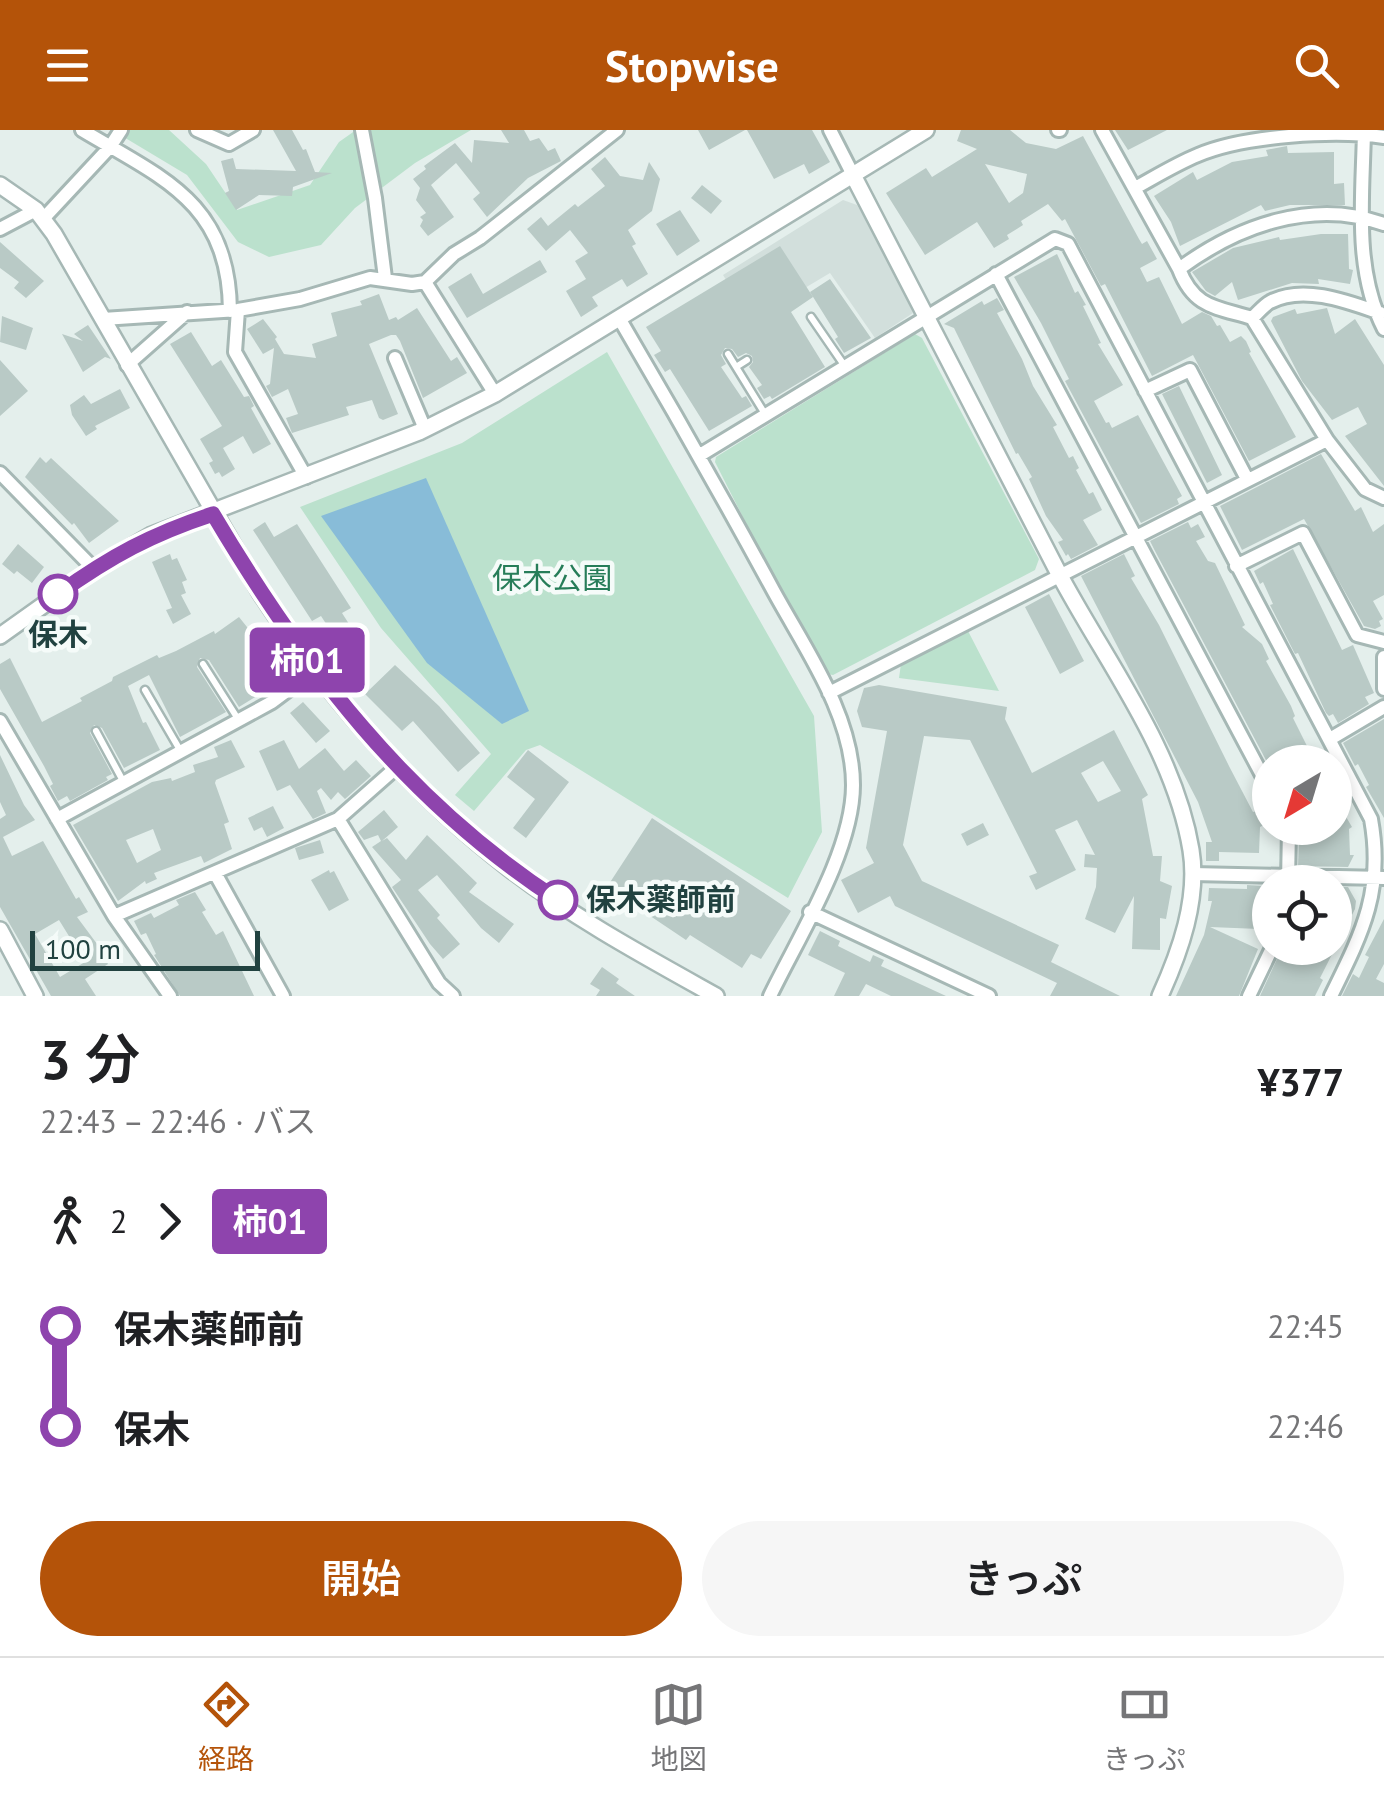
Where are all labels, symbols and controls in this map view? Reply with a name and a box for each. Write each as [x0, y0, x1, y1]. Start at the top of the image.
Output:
text: Stopwise [605, 36, 779, 94]
icon: menu [40, 38, 95, 93]
icon: search [1289, 38, 1344, 93]
park label: 保木公園 [492, 558, 612, 597]
marker: 保木 [39, 575, 77, 613]
place label: 保木 [28, 614, 88, 653]
line badge: 柿01 [250, 628, 364, 692]
text: 柿01 [270, 637, 344, 683]
north arrow [1252, 745, 1352, 845]
map controls [1252, 745, 1352, 965]
button: locate [1252, 865, 1352, 965]
place label: 保木薬師前 [586, 879, 736, 918]
marker: 保木薬師前 [539, 881, 577, 919]
scale bar [30, 926, 260, 970]
text: 100 m [45, 930, 121, 967]
text: 3 分 [40, 1023, 140, 1094]
text: ¥377 [1258, 1057, 1344, 1106]
text: 22:43 – 22:46 · バス [40, 1100, 316, 1142]
icon: walk [40, 1194, 95, 1249]
icon: forward [142, 1194, 197, 1249]
text: 柿01 [232, 1198, 307, 1244]
text: 2 [110, 1200, 127, 1242]
text: 保木薬師前 [114, 1304, 304, 1353]
text: 22:45 [1267, 1305, 1344, 1347]
text: 保木 [114, 1404, 190, 1453]
text: 22:46 [1267, 1405, 1344, 1447]
button: 開始 [40, 1521, 682, 1636]
button: きっぷ [702, 1521, 1344, 1636]
tab: 経路 [198, 1677, 254, 1777]
tab: 地図 [651, 1677, 707, 1777]
tab: きっぷ [1103, 1677, 1186, 1777]

